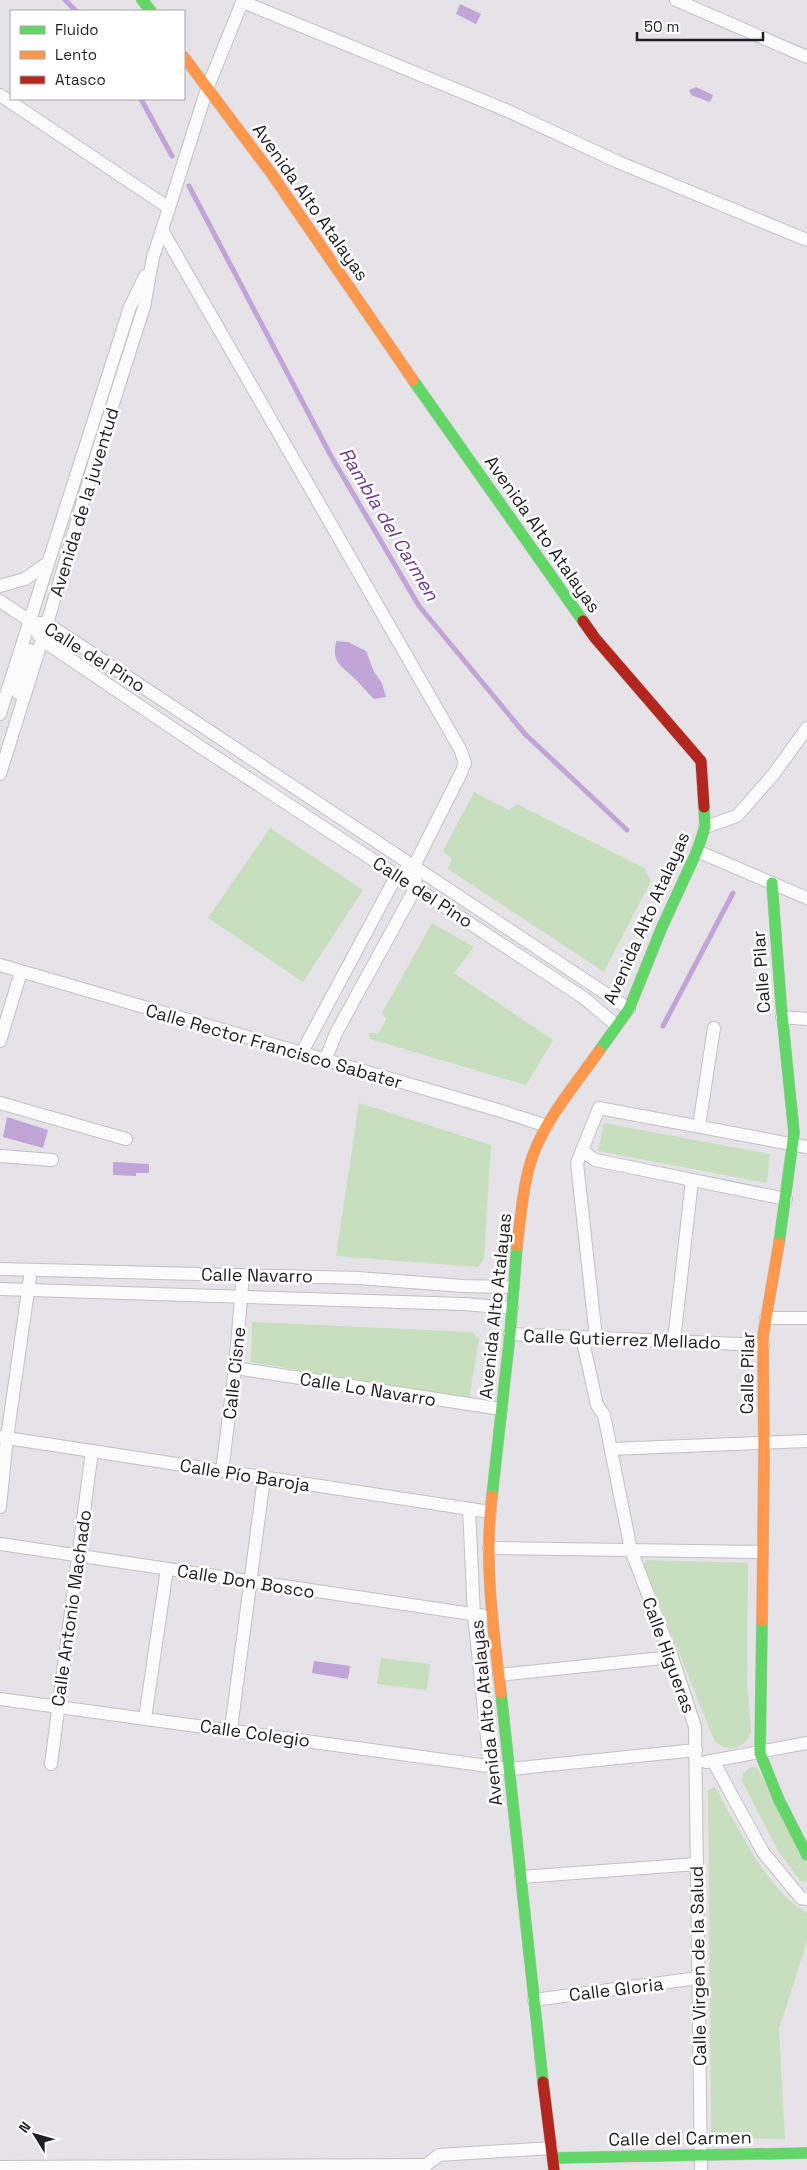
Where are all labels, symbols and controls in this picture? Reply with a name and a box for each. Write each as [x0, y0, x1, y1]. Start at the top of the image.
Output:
legend [10, 10, 185, 100]
scale bar [637, 10, 763, 42]
text: 50 m [644, 17, 679, 36]
text: Fluido [55, 20, 99, 39]
text: Lento [55, 45, 97, 64]
text: Atasco [55, 70, 106, 89]
street label: Avenida Alto Atalayas [248, 119, 374, 285]
street label: Avenida de la juventud [44, 405, 124, 599]
water label: Rambla del Carmen [333, 443, 445, 606]
street label: Avenida Alto Atalayas [480, 451, 606, 617]
street label: Calle del Pino [40, 617, 150, 697]
street label: Avenida Alto Atalayas [597, 828, 695, 1008]
street label: Calle del Pino [369, 851, 477, 933]
street label: Calle Pilar [747, 930, 775, 1014]
street label: Calle Rector Francisco Sabater [143, 998, 405, 1094]
street label: Avenida Alto Atalayas [474, 1212, 516, 1400]
street label: Calle Navarro [201, 1263, 313, 1287]
street label: Calle Gutierrez Mellado [523, 1324, 721, 1354]
street label: Calle Cisne [218, 1325, 250, 1421]
street label: Calle Pilar [735, 1331, 759, 1415]
street label: Calle Lo Navarro [298, 1367, 438, 1411]
street label: Calle Pío Baroja [178, 1453, 312, 1497]
street label: Calle Antonio Machado [46, 1508, 96, 1708]
street label: Calle Don Bosco [175, 1559, 317, 1603]
street label: Calle Higueras [637, 1594, 701, 1716]
street label: Avenida Alto Atalayas [465, 1619, 507, 1807]
street label: Calle Colegio [199, 1714, 311, 1752]
street label: Calle Virgen de la Salud [685, 1866, 711, 2066]
street label: Calle Gloria [567, 1972, 665, 2006]
north arrow [10, 2110, 60, 2160]
text: N [15, 2118, 35, 2136]
street label: Calle del Carmen [608, 2125, 752, 2151]

